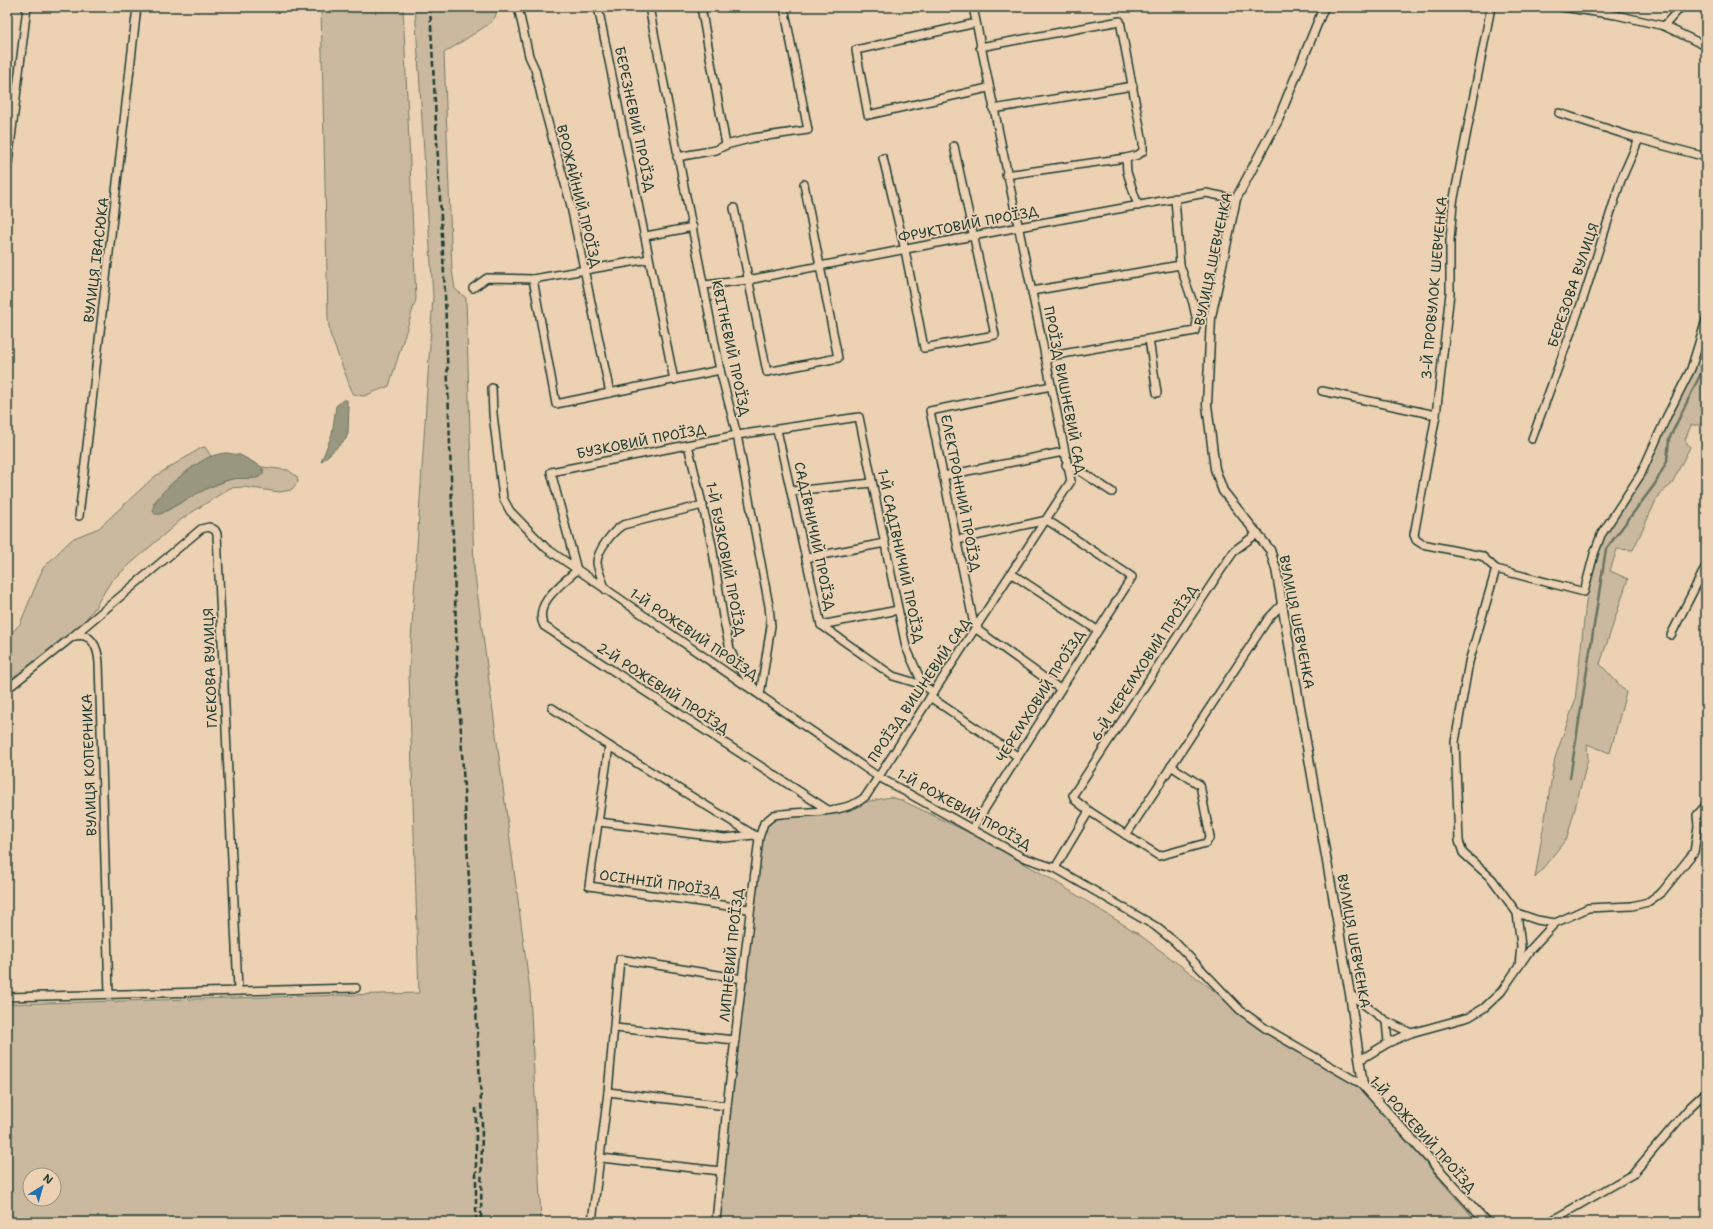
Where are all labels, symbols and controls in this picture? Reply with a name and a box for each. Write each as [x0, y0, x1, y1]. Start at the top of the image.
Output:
street label: БЕРЕЗНЕВИЙ ПРОЇЗД [611, 45, 659, 194]
street label: ВРОЖАЙНИЙ ПРОЇЗД [553, 123, 606, 270]
street label: ВУЛИЦЯ ШЕВЧЕНКА [1190, 191, 1236, 327]
street label: ВУЛИЦЯ ІВАСЮКА [79, 196, 113, 324]
street label: 3-Й ПРОВУЛОК ШЕВЧЕНКА [1417, 196, 1451, 380]
street label: ФРУКТОВИЙ ПРОЇЗД [896, 202, 1040, 246]
street label: БЕРЕЗОВА ВУЛИЦЯ [1543, 220, 1603, 350]
street label: КВІТНЕВИЙ ПРОЇЗД [708, 278, 754, 418]
street label: ПРОЇЗД ВИШНЕВИЙ САД [1040, 305, 1090, 476]
street label: ЕЛЕКТРОННИЙ ПРОЇЗД [937, 413, 985, 574]
street label: БУЗКОВИЙ ПРОЇЗД [575, 420, 708, 462]
street label: САДІВНИЧИЙ ПРОЇЗД [790, 460, 840, 612]
street label: 1-Й САДІВНИЧИЙ ПРОЇЗД [874, 467, 928, 645]
street label: 1-Й БУЗКОВИЙ ПРОЇЗД [702, 480, 750, 638]
street label: ВУЛИЦЯ ШЕВЧЕНКА [1275, 554, 1319, 690]
street label: 6-Й ЧЕРЕМХОВИЙ ПРОЇЗД [1087, 581, 1202, 745]
street label: 1-Й РОЖЕВИЙ ПРОЇЗД [626, 584, 762, 684]
street label: ГЛЕКОВА ВУЛИЦЯ [199, 608, 221, 728]
street label: ПРОЇЗД ВИШНЕВИЙ САД [864, 614, 974, 766]
street label: ЧЕРЕМХОВИЙ ПРОЇЗД [992, 626, 1088, 766]
street label: 2-Й РОЖЕВИЙ ПРОЇЗД [593, 638, 733, 738]
street label: ВУЛИЦЯ КОПЕРНИКА [78, 693, 100, 837]
street label: 1-Й РОЖЕВИЙ ПРОЇЗД [894, 764, 1035, 854]
street label: ОСІННІЙ ПРОЇЗД [598, 866, 722, 900]
street label: ВУЛИЦЯ ШЕВЧЕНКА [1333, 873, 1375, 1009]
street label: ЛИПНЕВИЙ ПРОЇЗД [715, 887, 747, 1023]
street label: 1-Й РОЖЕВИЙ ПРОЇЗД [1366, 1072, 1481, 1197]
north arrow [22, 1167, 62, 1207]
text: N [40, 1171, 56, 1188]

